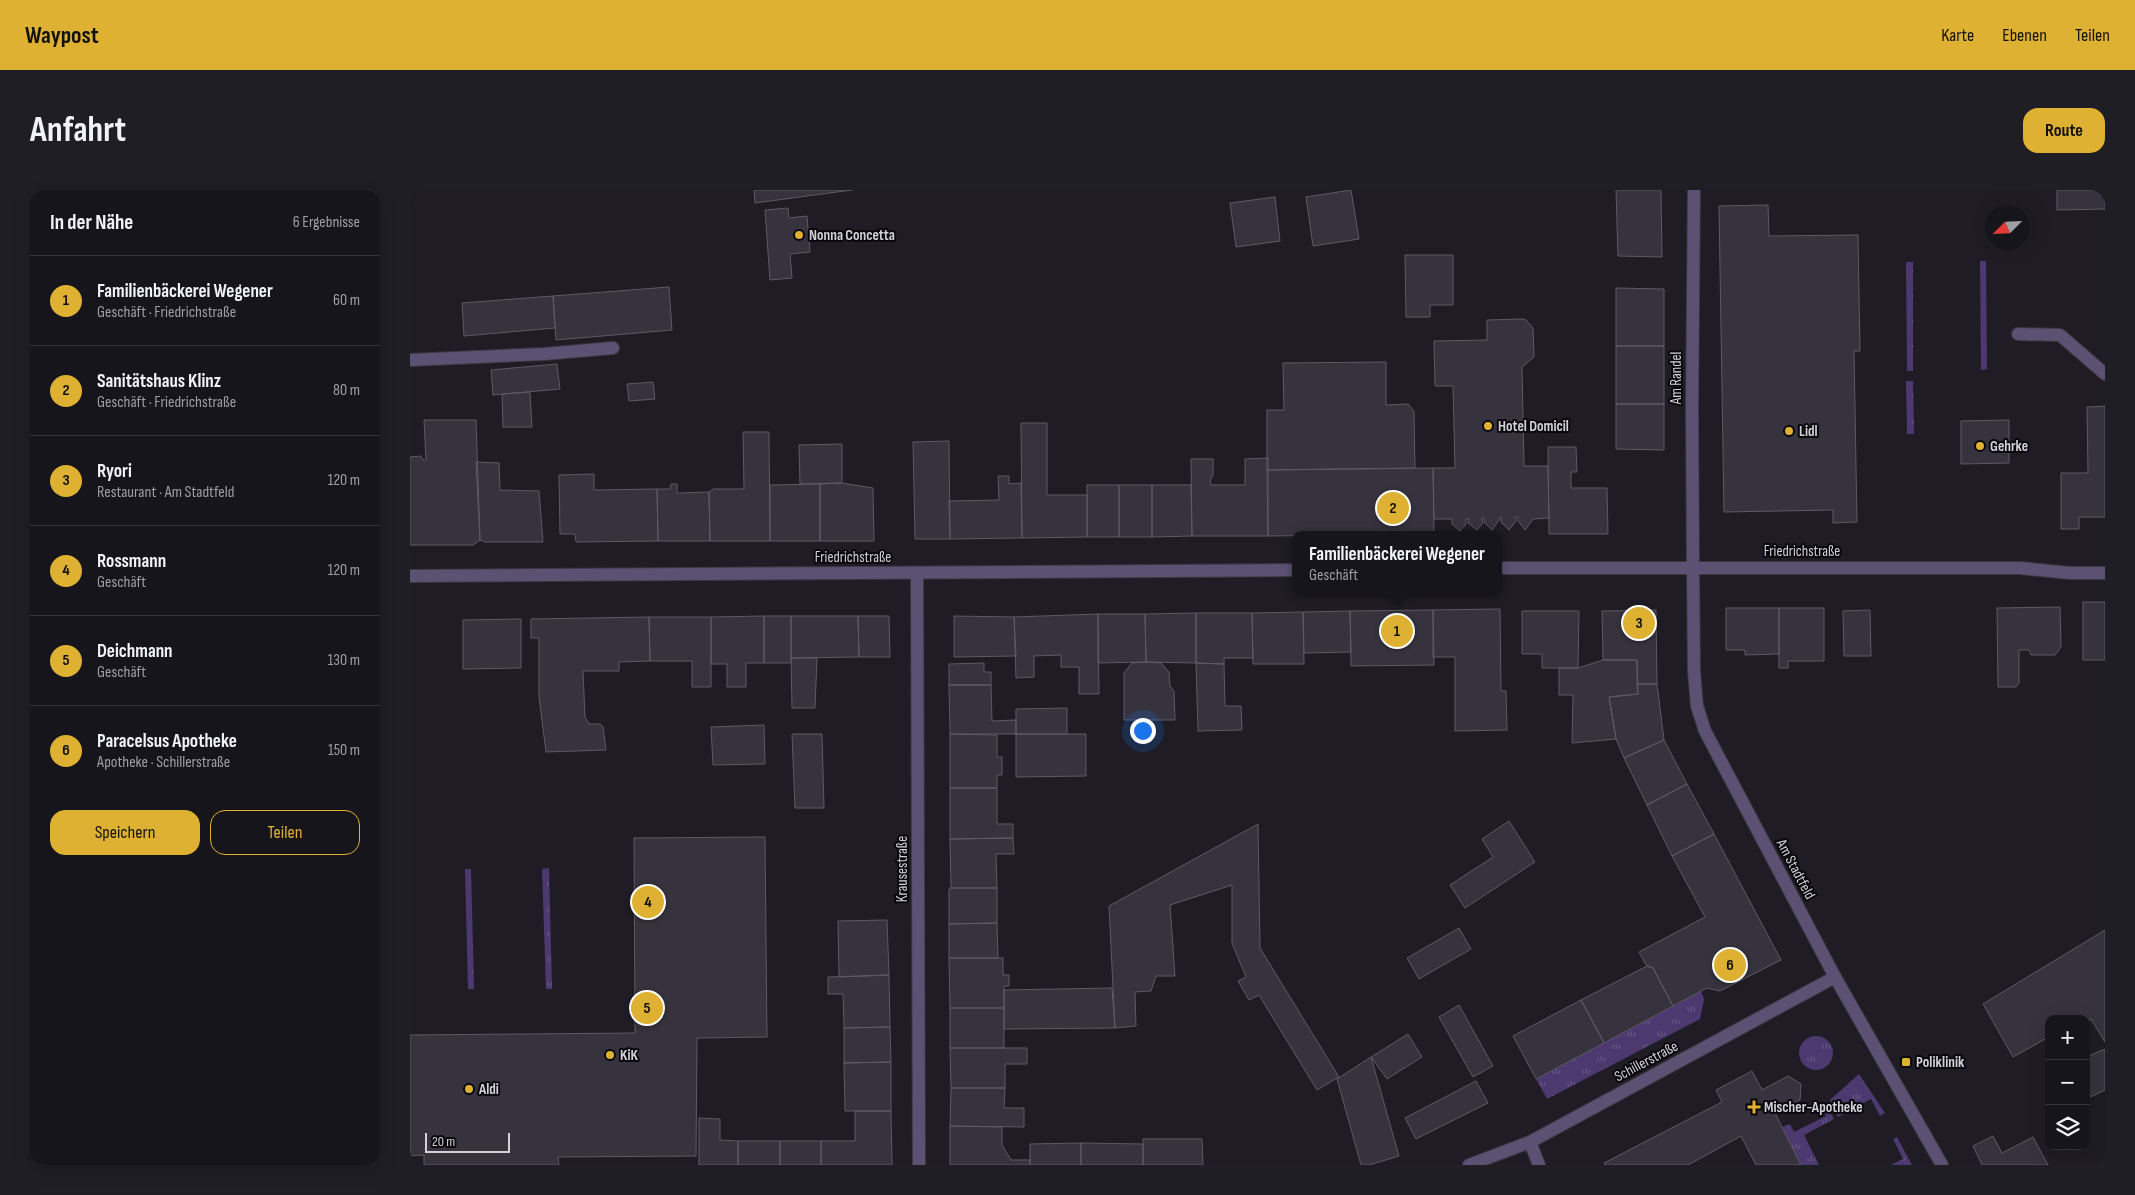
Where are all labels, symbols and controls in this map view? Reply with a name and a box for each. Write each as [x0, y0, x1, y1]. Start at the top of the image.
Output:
text: Waypost [25, 21, 99, 50]
text: Karte [1941, 25, 1974, 46]
text: Ebenen [2002, 25, 2047, 46]
text: Teilen [2075, 25, 2110, 46]
button: Route [2023, 108, 2105, 153]
text: Anfahrt [30, 109, 126, 152]
north arrow [1985, 205, 2030, 250]
text: In der Nähe [50, 210, 133, 235]
text: 6 Ergebnisse [293, 213, 360, 232]
place label: Nonna Concetta [809, 226, 895, 245]
marker: Nonna Concetta [793, 229, 805, 241]
text: Familienbäckerei Wegener [97, 280, 273, 303]
text: 1 [63, 291, 69, 310]
text: 60 m [333, 291, 360, 310]
text: Geschäft · Friedrichstraße [97, 303, 236, 322]
street label: Am Randel [1667, 352, 1686, 405]
text: Sanitätshaus Klinz [97, 370, 221, 393]
text: 2 [62, 381, 70, 400]
text: 80 m [333, 381, 360, 400]
text: Geschäft · Friedrichstraße [97, 393, 236, 412]
place label: Hotel Domicil [1498, 417, 1569, 436]
marker: Hotel Domicil [1482, 420, 1494, 432]
place label: Lidl [1799, 422, 1818, 441]
marker: Lidl [1783, 425, 1795, 437]
place label: Gehrke [1990, 437, 2028, 456]
marker: Gehrke [1974, 440, 1986, 452]
text: Ryori [97, 460, 132, 483]
text: 3 [62, 471, 70, 490]
text: 120 m [328, 471, 360, 490]
text: Restaurant · Am Stadtfeld [97, 483, 234, 502]
pin: 2 [1377, 489, 1409, 527]
popup [1292, 531, 1502, 596]
street label: Friedrichstraße [1764, 542, 1840, 561]
text: Familienbäckerei Wegener [1309, 543, 1485, 566]
street label: Friedrichstraße [815, 548, 891, 567]
text: Rossmann [97, 550, 166, 573]
text: 4 [62, 561, 70, 580]
text: 120 m [328, 561, 360, 580]
text: Geschäft [1309, 566, 1358, 585]
text: Geschäft [97, 573, 146, 592]
pin: 3 [1623, 604, 1655, 642]
pin: 1 [1381, 612, 1413, 650]
text: Deichmann [97, 640, 173, 663]
text: 5 [62, 651, 70, 670]
text: 130 m [328, 651, 360, 670]
text: Geschäft [97, 663, 146, 682]
your location [1130, 718, 1156, 744]
text: Paracelsus Apotheke [97, 730, 237, 753]
text: 6 [62, 741, 70, 760]
text: 150 m [328, 741, 360, 760]
text: Apotheke · Schillerstraße [97, 753, 230, 772]
button: Speichern [50, 810, 200, 855]
button: Teilen [210, 810, 360, 855]
street label: Am Stadtfeld [1771, 835, 1819, 903]
street label: Krausestraße [893, 836, 912, 902]
pin: 4 [632, 883, 664, 921]
pin: 6 [1714, 946, 1746, 984]
pin: 5 [631, 989, 663, 1027]
map controls [2045, 1015, 2090, 1150]
button: + [2045, 1015, 2090, 1060]
street label: Schillerstraße [1611, 1037, 1681, 1086]
place label: KiK [620, 1046, 638, 1065]
marker: KiK [604, 1049, 616, 1061]
place label: Poliklinik [1916, 1053, 1965, 1072]
marker: Poliklinik [1900, 1056, 1912, 1068]
button: − [2045, 1060, 2090, 1105]
place label: Aldi [478, 1080, 499, 1099]
marker: Aldi [463, 1083, 475, 1095]
place label: Mischer-Apotheke [1764, 1098, 1863, 1117]
marker: Mischer-Apotheke [1748, 1101, 1760, 1113]
button: layers [2045, 1105, 2090, 1150]
scale bar [425, 1130, 510, 1153]
text: 20 m [432, 1133, 455, 1150]

